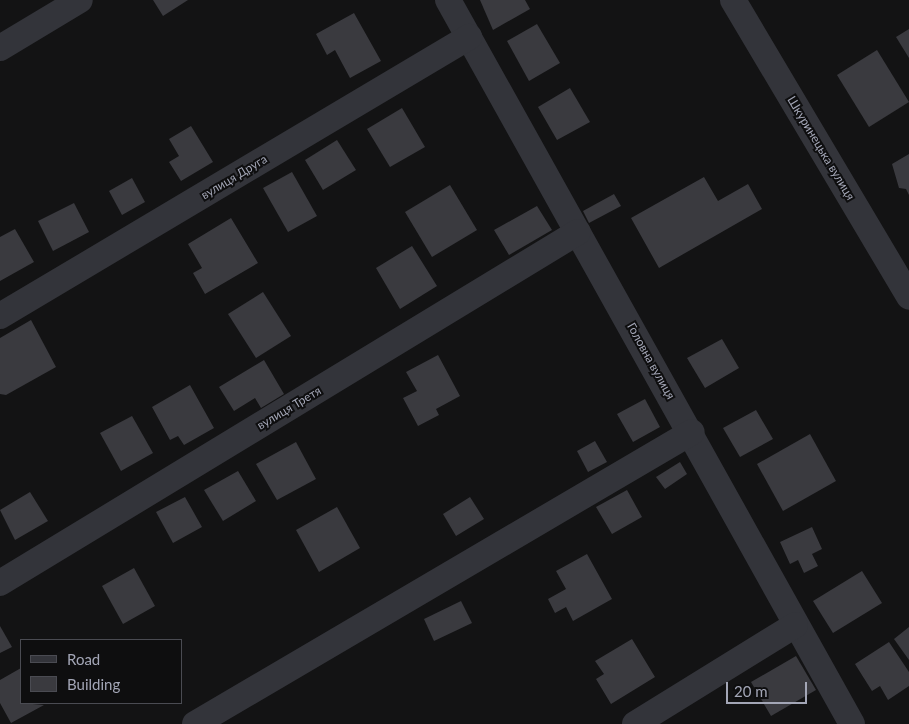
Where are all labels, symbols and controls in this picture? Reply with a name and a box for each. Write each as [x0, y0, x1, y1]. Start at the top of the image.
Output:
street label: Шкуринецька вулиця [784, 93, 858, 203]
street label: вулиця Друга [198, 152, 270, 202]
street label: Головна вулиця [624, 320, 678, 402]
street label: вулиця Третя [254, 383, 324, 433]
legend [20, 639, 182, 704]
text: Road [67, 650, 100, 668]
scale bar [729, 672, 810, 704]
text: Building [67, 675, 120, 693]
text: 20 m [734, 682, 768, 700]

